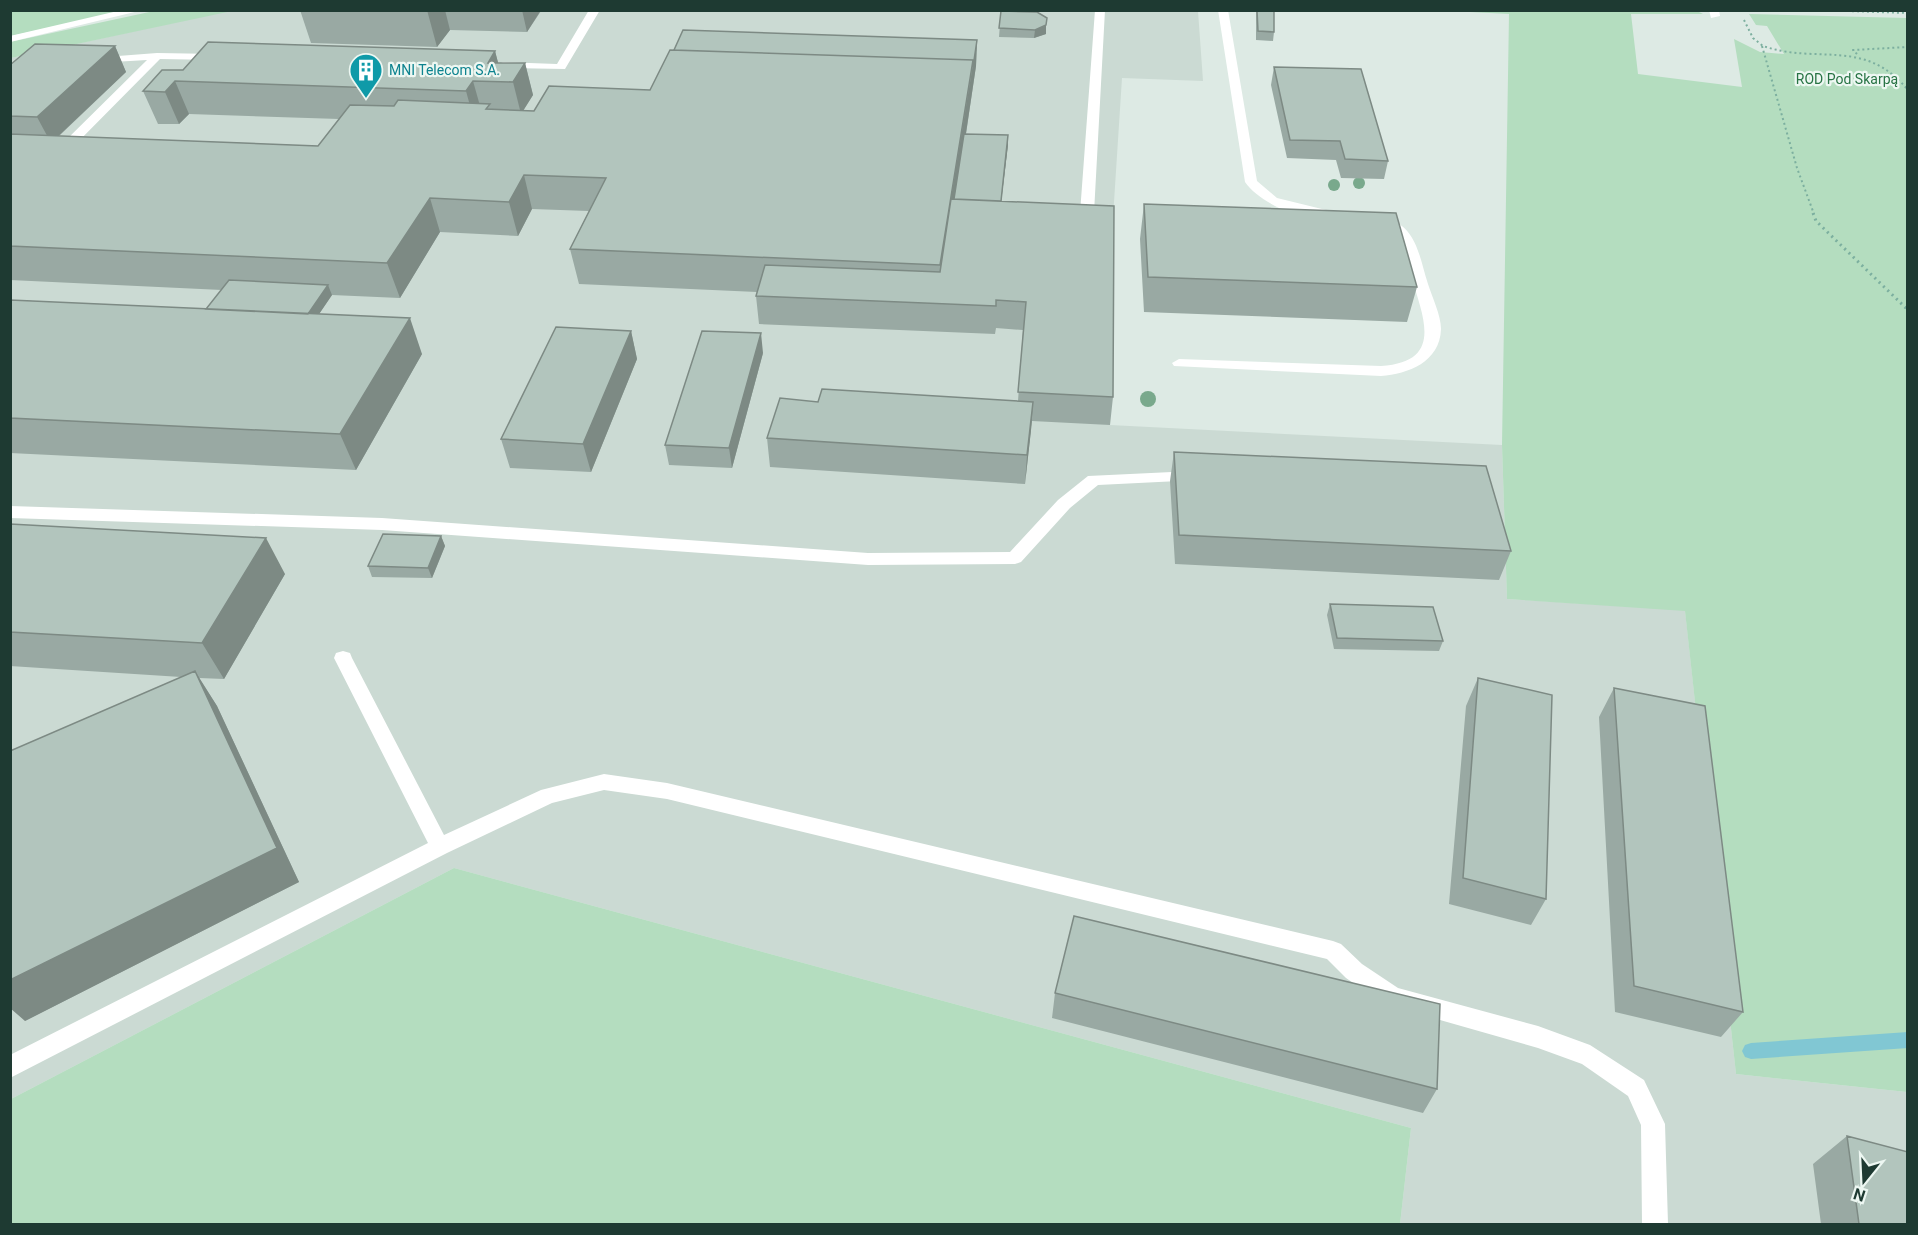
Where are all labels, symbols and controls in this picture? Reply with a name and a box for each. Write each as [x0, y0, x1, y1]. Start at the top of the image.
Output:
building icon: MNI Telecom S.A. [348, 52, 384, 99]
place label: MNI Telecom S.A. [389, 62, 500, 78]
park label: ROD Pod Skarpą [1796, 71, 1898, 87]
north arrow [1834, 1151, 1894, 1211]
text: N [1851, 1184, 1868, 1206]

